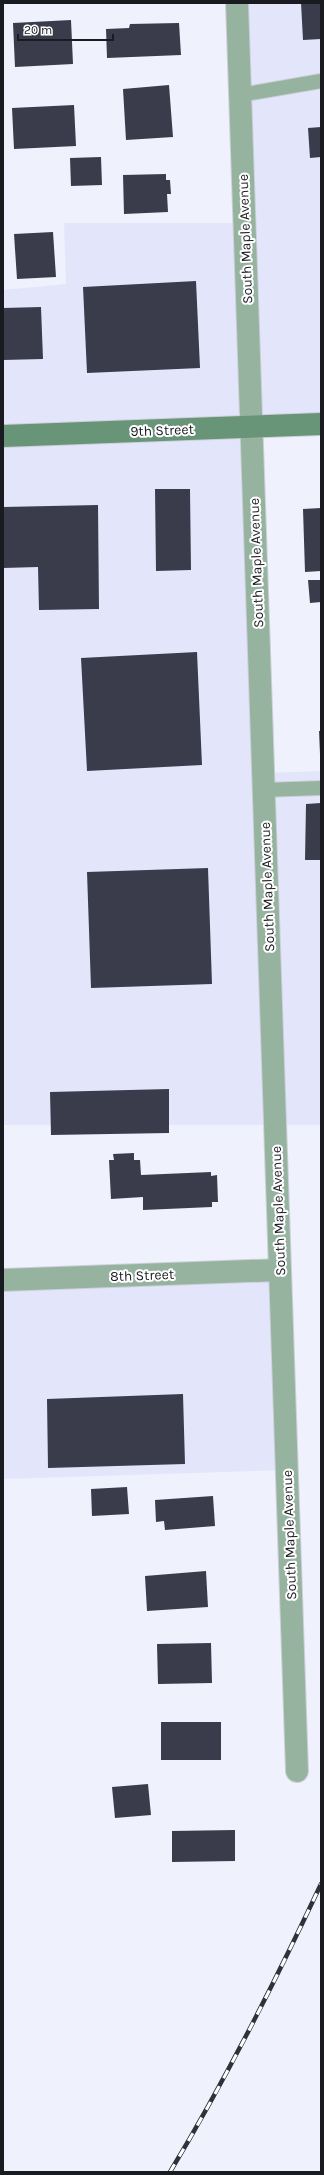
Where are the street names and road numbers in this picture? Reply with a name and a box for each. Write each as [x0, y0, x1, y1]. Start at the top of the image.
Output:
street label: South Maple Avenue [235, 174, 256, 304]
street label: 9th Street [130, 421, 194, 440]
street label: South Maple Avenue [246, 498, 267, 628]
street label: South Maple Avenue [257, 822, 278, 952]
street label: South Maple Avenue [268, 1146, 289, 1276]
street label: 8th Street [110, 1266, 174, 1285]
street label: South Maple Avenue [279, 1470, 300, 1600]

